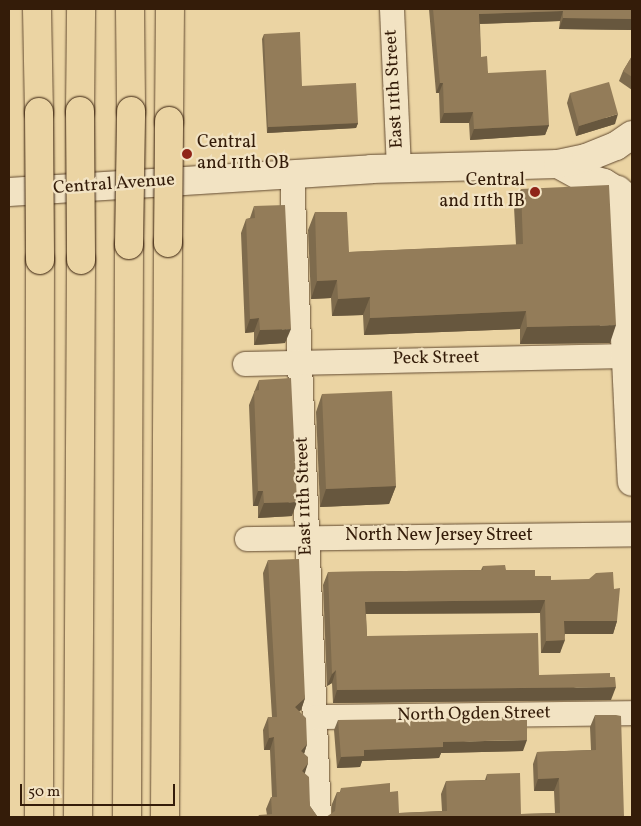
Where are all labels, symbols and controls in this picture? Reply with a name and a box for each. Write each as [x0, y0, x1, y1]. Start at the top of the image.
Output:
street label: East 11th Street [381, 29, 409, 149]
place label: Central and 11th OB [197, 133, 289, 176]
marker: Central and 11th OB [181, 148, 193, 160]
street label: Central Avenue [53, 170, 175, 200]
place label: Central and 11th IB [439, 171, 525, 213]
marker: Central and 11th IB [529, 186, 541, 198]
street label: Peck Street [392, 347, 480, 371]
street label: East 11th Street [292, 436, 318, 556]
street label: North New Jersey Street [345, 525, 533, 547]
street label: North Ogden Street [397, 703, 551, 727]
scale bar [22, 774, 178, 806]
text: 50 m [28, 782, 60, 803]

